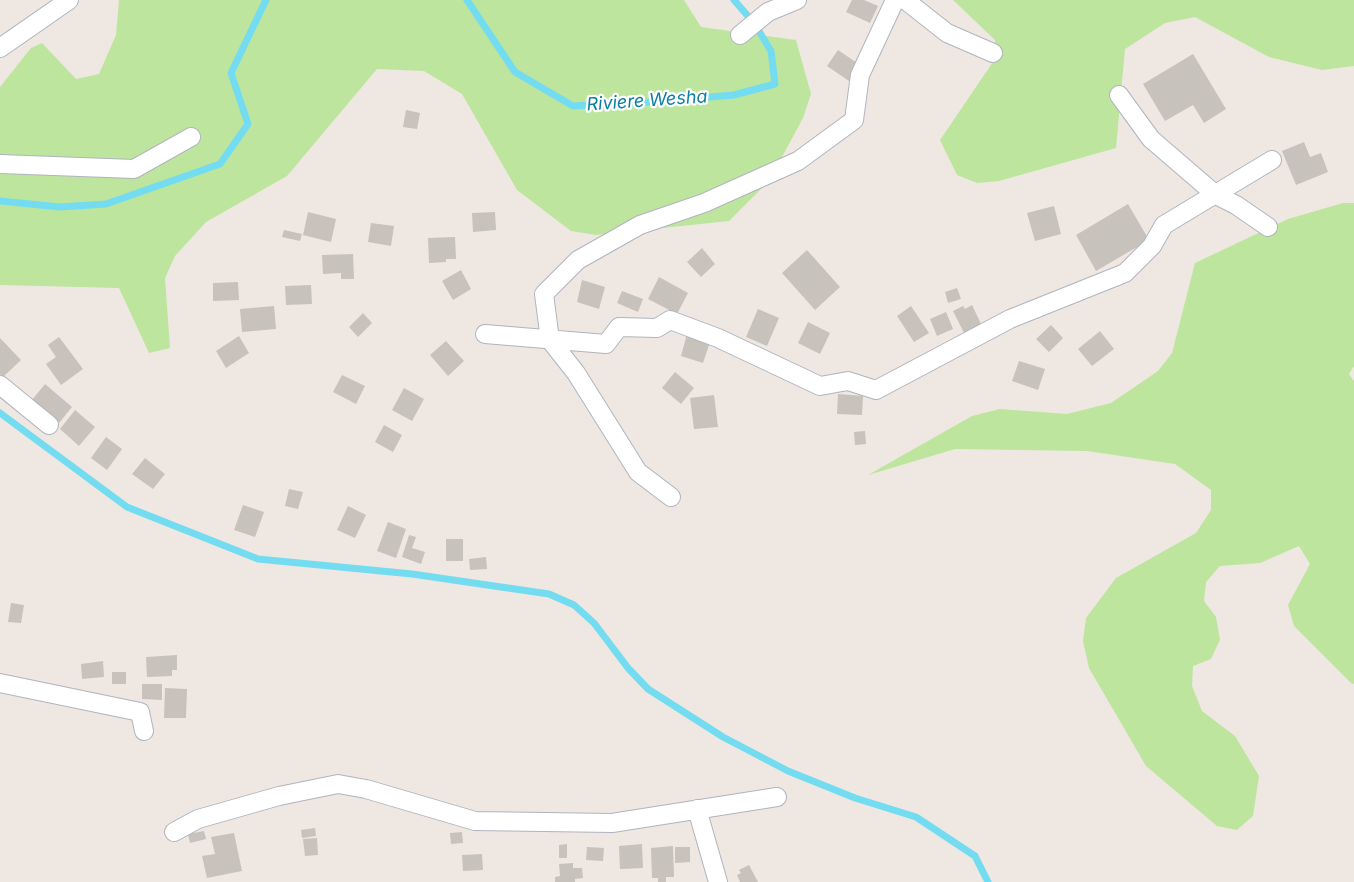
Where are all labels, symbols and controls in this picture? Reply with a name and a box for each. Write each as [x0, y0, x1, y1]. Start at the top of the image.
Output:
water label: Riviere Wesha [586, 86, 708, 116]

